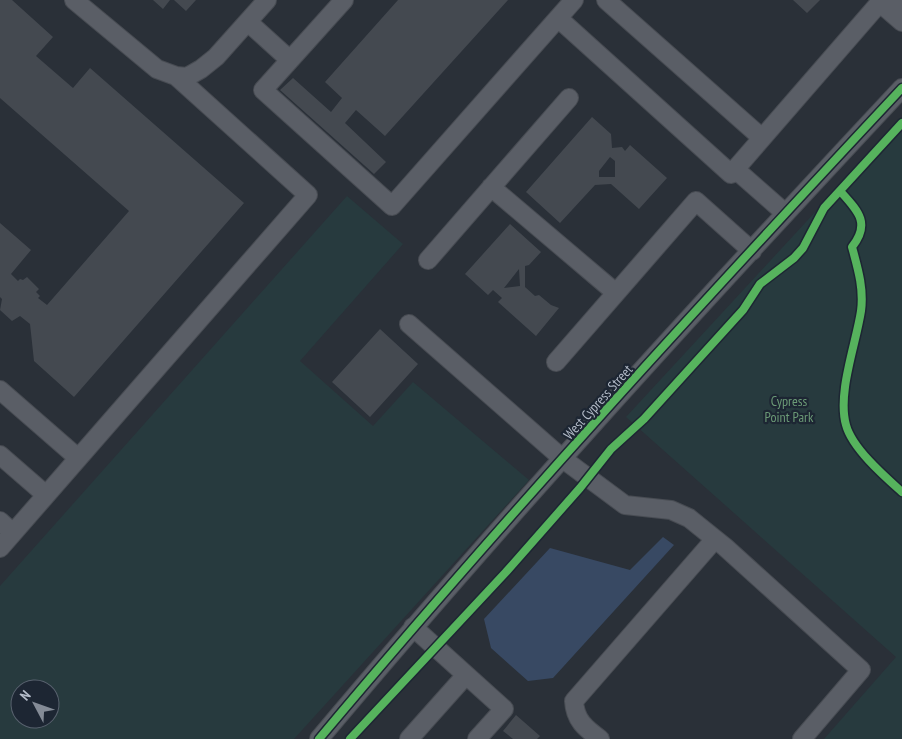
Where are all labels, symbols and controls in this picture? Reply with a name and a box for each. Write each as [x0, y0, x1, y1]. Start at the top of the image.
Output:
street label: West Cypress Street [560, 361, 636, 443]
park label: Cypress Point Park [765, 392, 814, 426]
north arrow [10, 679, 60, 729]
text: N [16, 687, 34, 704]

